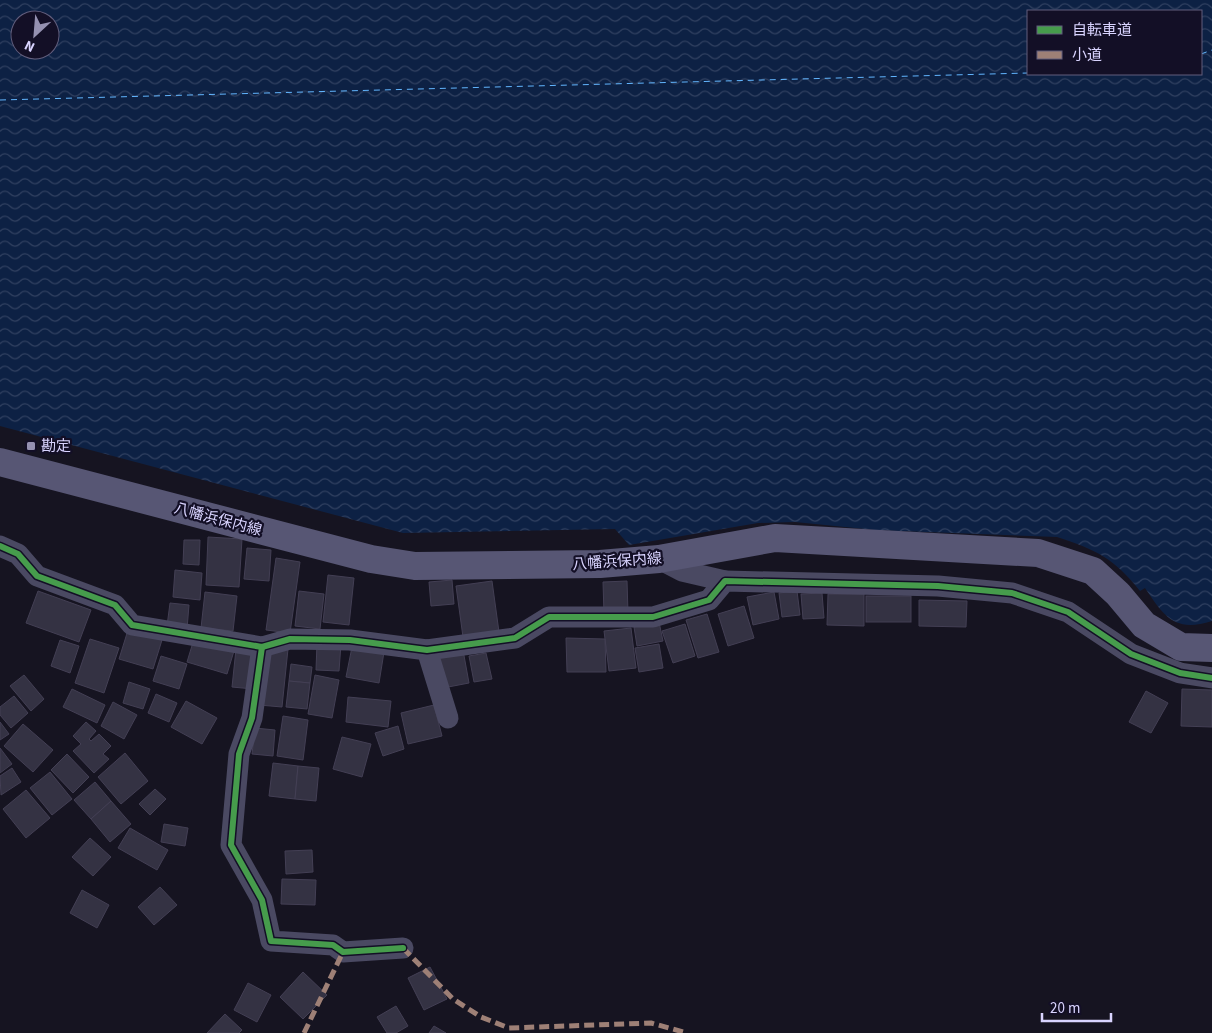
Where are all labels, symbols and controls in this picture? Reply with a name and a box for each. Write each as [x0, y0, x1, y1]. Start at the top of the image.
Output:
north arrow [10, 10, 60, 60]
legend [1027, 10, 1202, 75]
text: 自転車道 [1072, 20, 1132, 41]
text: N [21, 35, 38, 57]
text: 小道 [1072, 45, 1102, 66]
place label: 勘定 [41, 436, 71, 457]
marker: 勘定 [25, 440, 37, 452]
street label: 八幡浜保内線 [172, 498, 264, 541]
street label: 八幡浜保内線 [571, 548, 663, 575]
scale bar [1042, 990, 1111, 1022]
text: 20 m [1050, 998, 1080, 1019]

